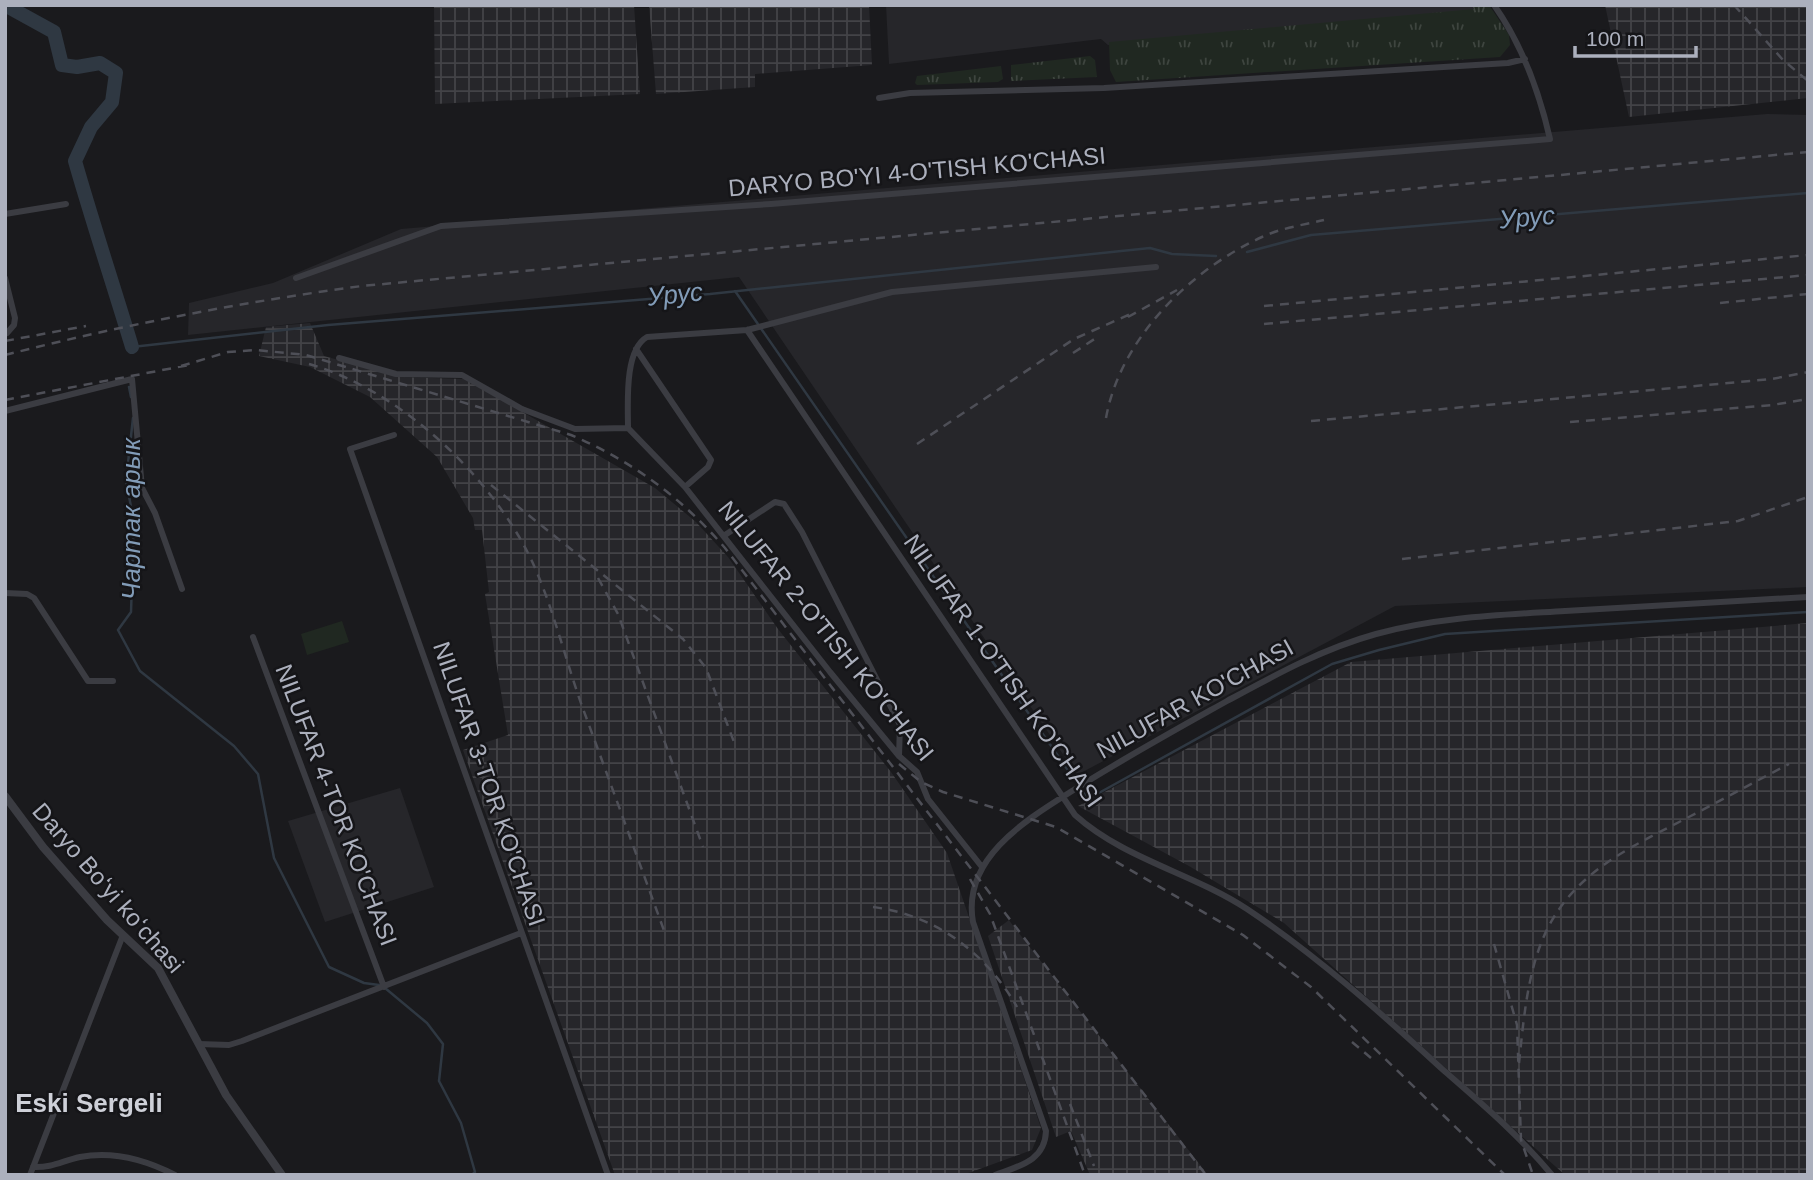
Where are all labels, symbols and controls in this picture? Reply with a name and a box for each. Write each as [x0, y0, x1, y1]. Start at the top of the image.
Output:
scale bar [1575, 14, 1696, 58]
text: 100 m [1586, 27, 1644, 50]
street label: DARYO BO'YI 4-O'TISH KO'CHASI [727, 142, 1107, 201]
water label: Урус [1497, 200, 1556, 234]
water label: Урус [645, 276, 704, 312]
water label: Чартак арык [116, 436, 146, 600]
street label: NILUFAR 2-O'TISH KO'CHASI [713, 495, 940, 766]
street label: NILUFAR 1-O'TISH KO'CHASI [899, 529, 1108, 812]
street label: NILUFAR KO'CHASI [1092, 633, 1298, 764]
street label: NILUFAR 3-TOR KO'CHASI [428, 638, 551, 930]
street label: NILUFAR 4-TOR KO'CHASI [270, 660, 403, 949]
street label: Daryo Boʻyi koʻchasi [27, 797, 189, 978]
district label: Eski Sergeli [15, 1088, 163, 1118]

